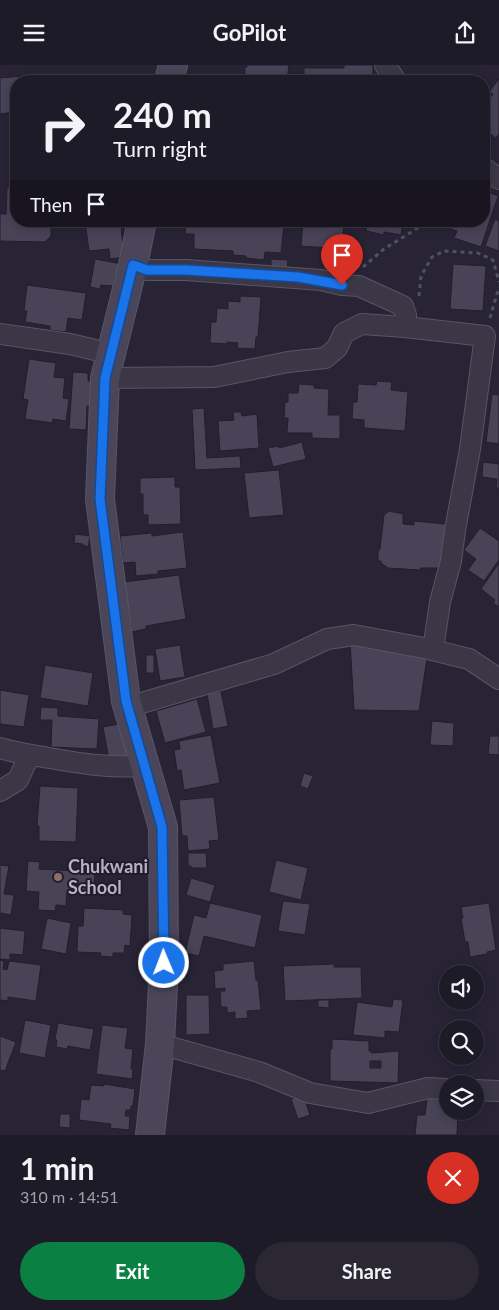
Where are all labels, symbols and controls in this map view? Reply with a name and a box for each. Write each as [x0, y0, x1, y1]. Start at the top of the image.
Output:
icon: menu [20, 19, 48, 47]
text: GoPilot [213, 19, 286, 46]
icon: share [451, 19, 479, 47]
text: 240 m [113, 93, 212, 135]
icon: right [30, 95, 95, 160]
text: Turn right [113, 135, 207, 162]
icon: arrive [82, 190, 110, 218]
text: Then [30, 193, 72, 216]
pin [321, 234, 363, 285]
icon: arrive [328, 241, 356, 269]
place label: Chukwani School [68, 855, 148, 898]
marker: Chukwani School [52, 871, 64, 883]
position arrow [137, 936, 189, 988]
map controls [439, 965, 484, 1120]
button: sound [439, 965, 484, 1010]
button: search [439, 1020, 484, 1065]
button: layers [439, 1075, 484, 1120]
text: 1 min [20, 1150, 94, 1186]
button: close [427, 1152, 479, 1204]
text: 310 m · 14:51 [20, 1187, 119, 1206]
button: Exit [20, 1242, 245, 1300]
button: Share [255, 1242, 479, 1300]

